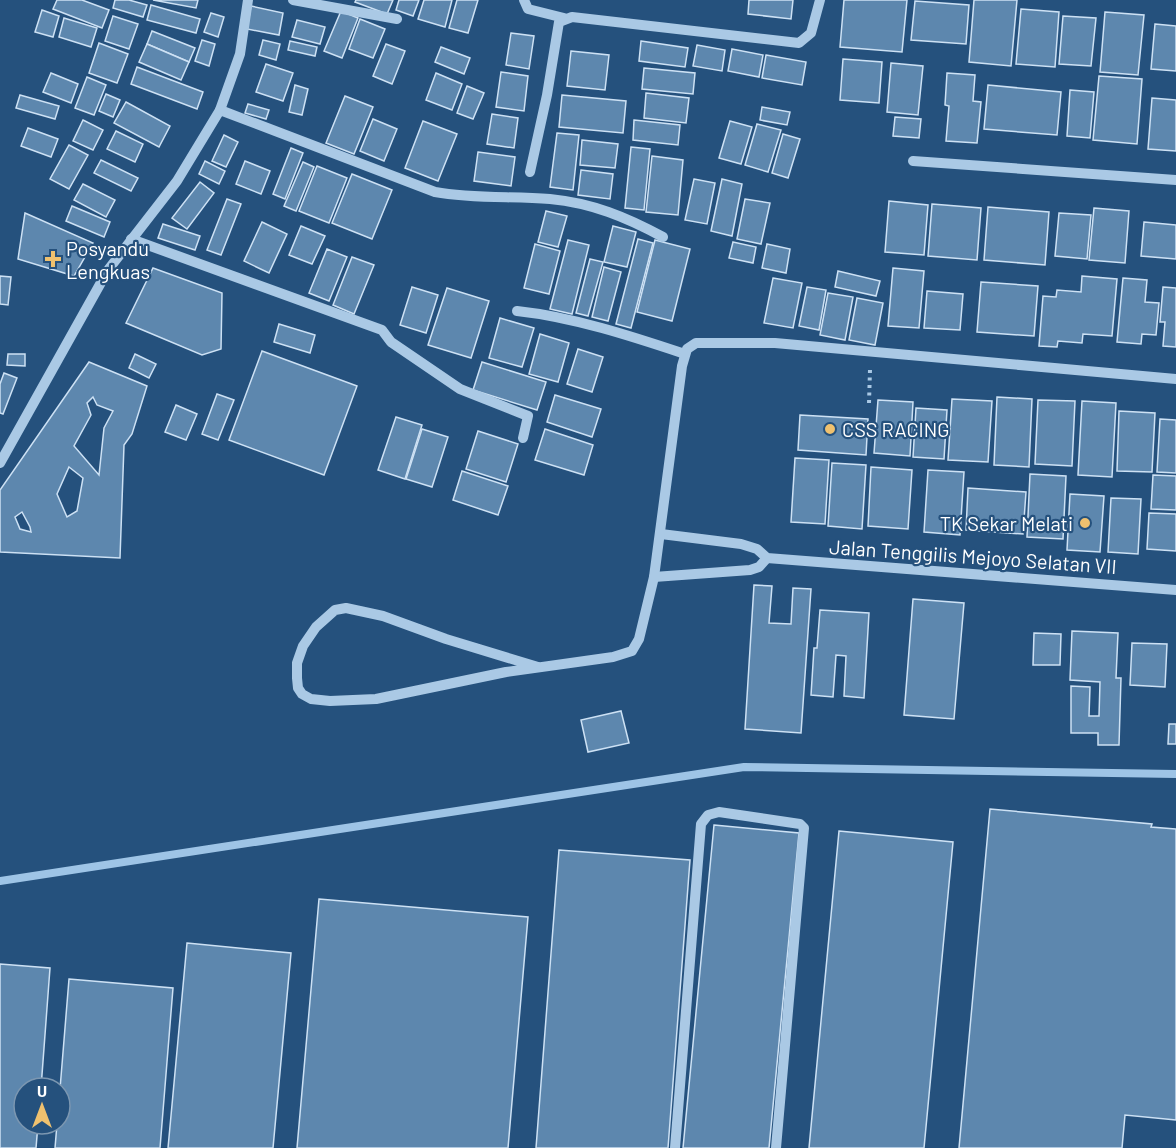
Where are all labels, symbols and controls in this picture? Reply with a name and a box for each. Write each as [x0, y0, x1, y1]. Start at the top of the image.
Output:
place label: Posyandu Lengkuas [66, 236, 150, 283]
marker: Posyandu Lengkuas [44, 250, 62, 268]
place label: CSS RACING [842, 417, 949, 441]
marker: CSS RACING [823, 422, 837, 436]
place label: TK Sekar Melati [940, 511, 1073, 535]
marker: TK Sekar Melati [1078, 516, 1092, 530]
street label: Jalan Tenggilis Mejoyo Selatan VII [828, 534, 1118, 578]
north arrow [12, 1076, 72, 1136]
text: U [37, 1081, 47, 1100]

